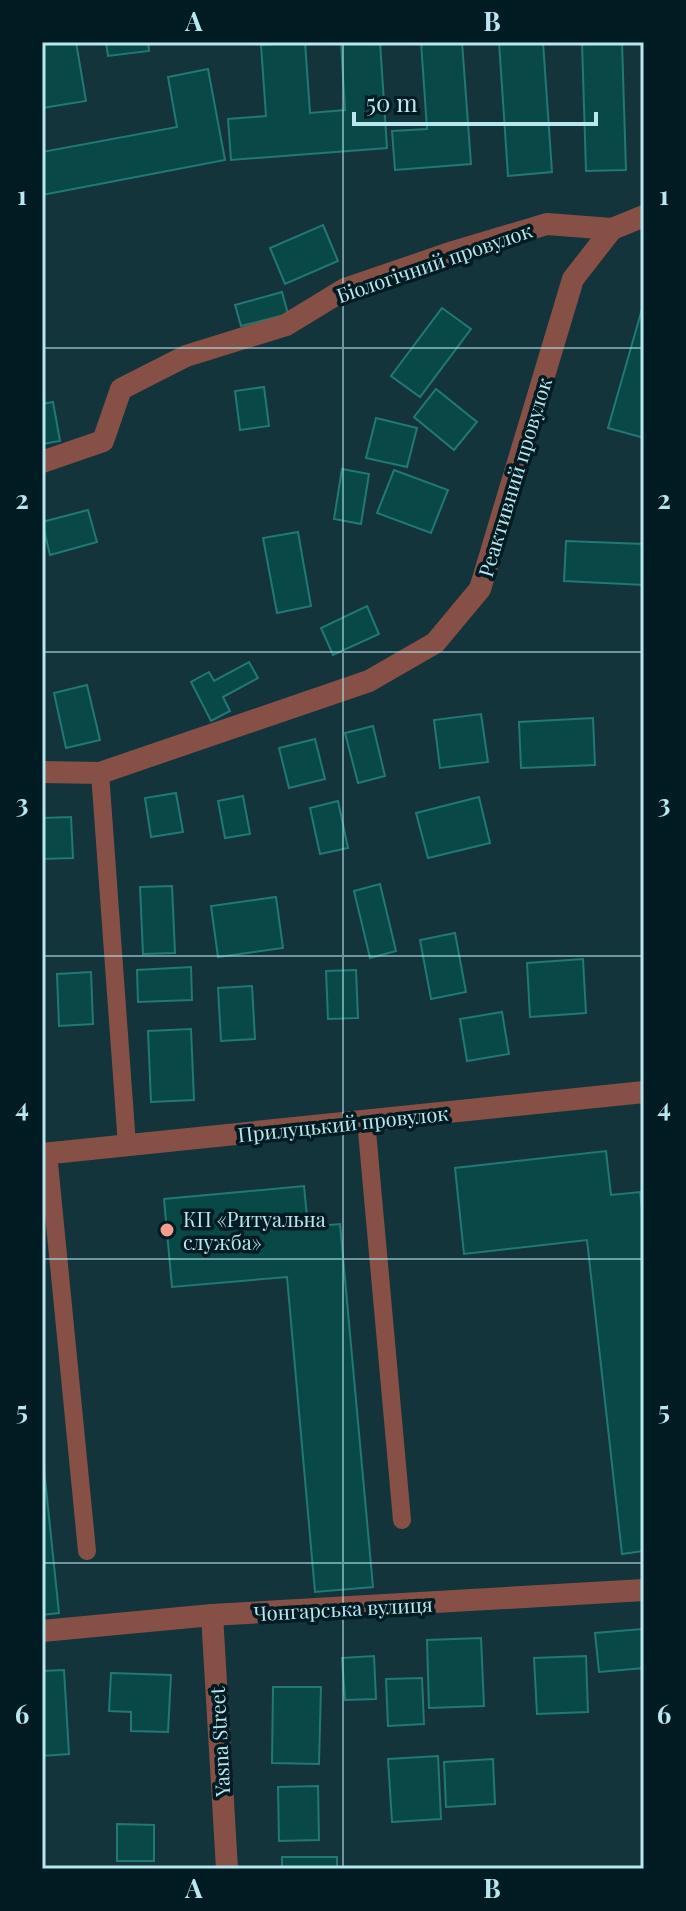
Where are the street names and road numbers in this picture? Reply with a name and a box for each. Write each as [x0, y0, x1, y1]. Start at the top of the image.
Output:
street label: Біологічний провулок [333, 216, 536, 308]
street label: Реактивний провулок [471, 374, 557, 580]
street label: Прилуцький провулок [236, 1098, 450, 1147]
street label: Чонгарська вулиця [253, 1590, 433, 1626]
street label: Yasna Street [203, 1686, 235, 1799]

